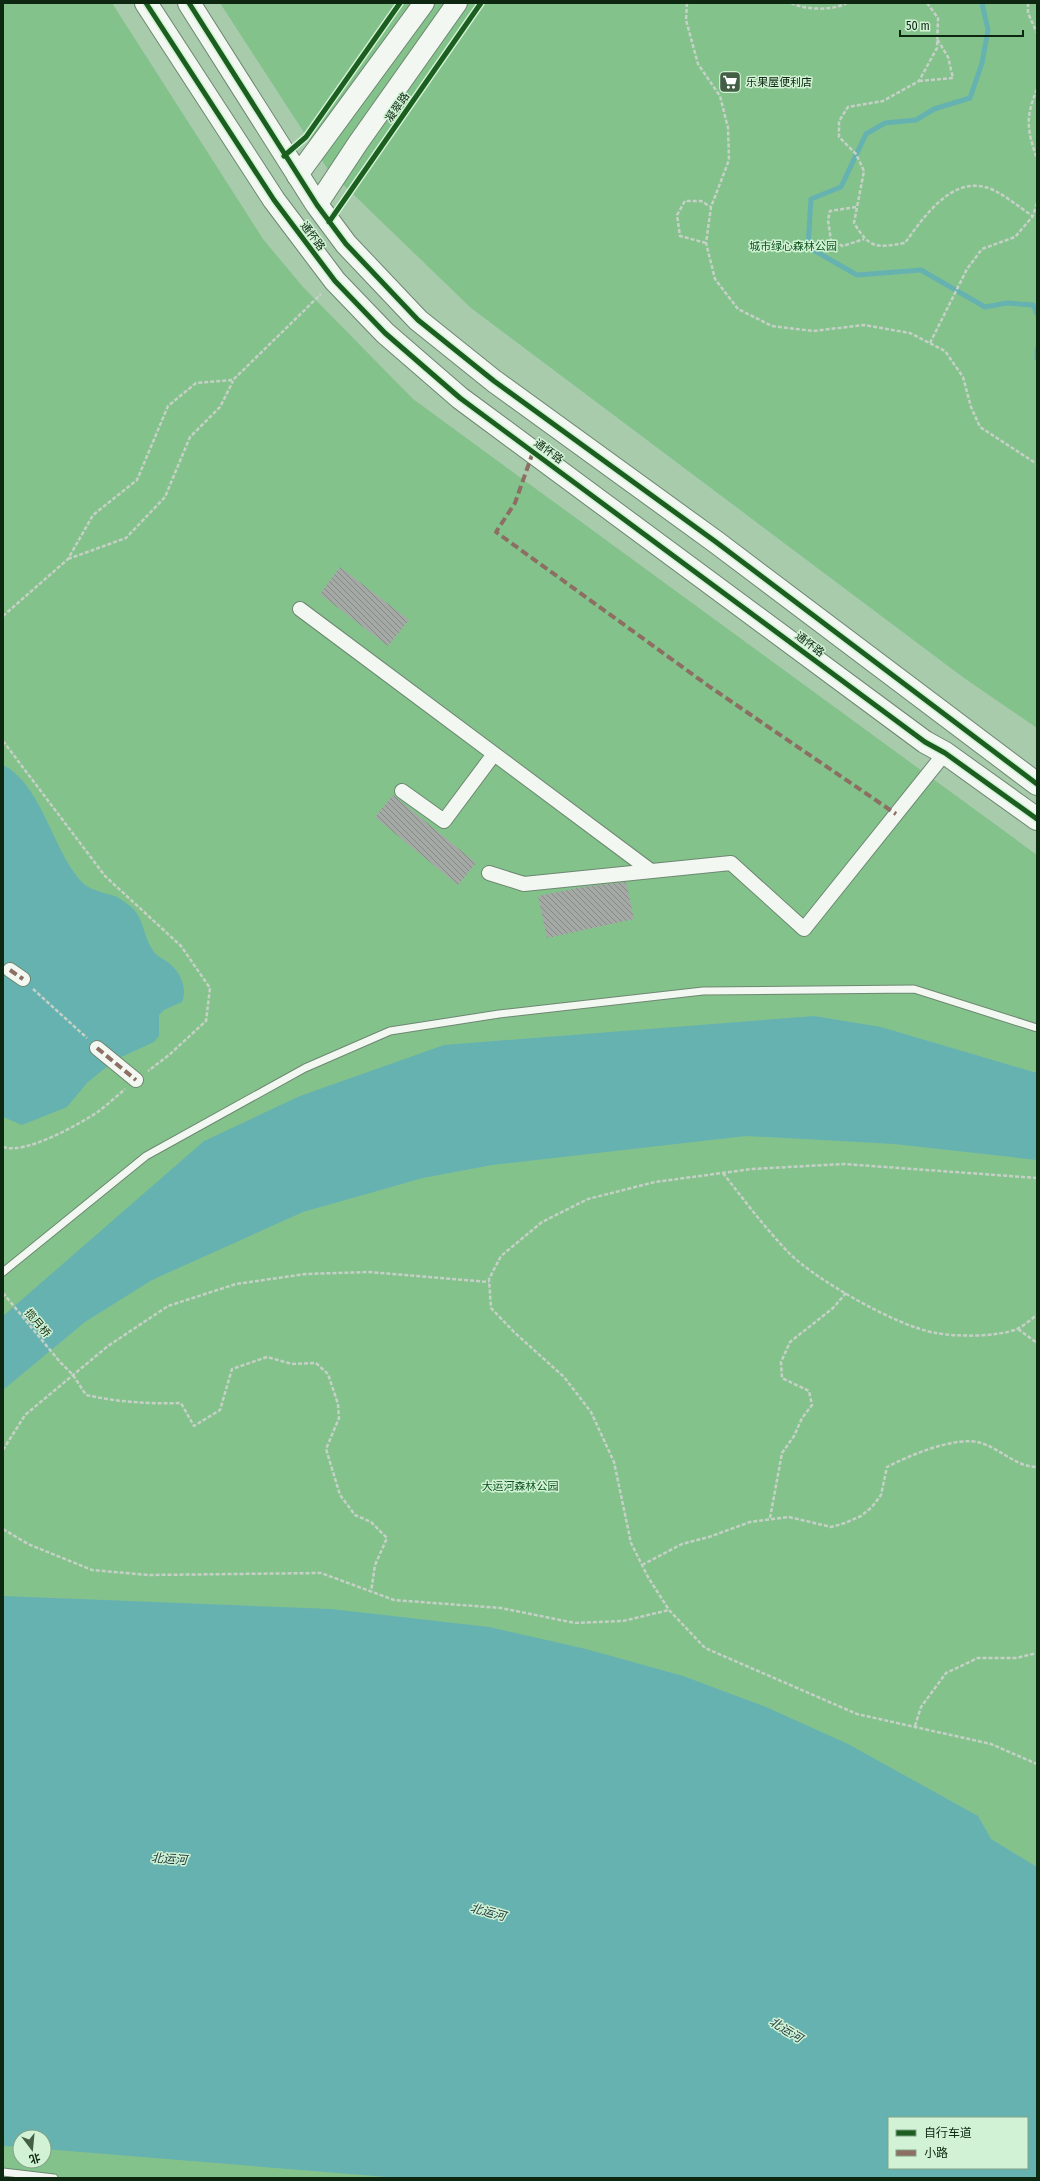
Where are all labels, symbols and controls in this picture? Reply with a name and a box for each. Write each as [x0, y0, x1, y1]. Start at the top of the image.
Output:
scale bar [900, 12, 1023, 38]
text: 50 m [906, 19, 930, 33]
supermarket icon: 乐果屋便利店 [717, 69, 743, 95]
place label: 乐果屋便利店 [746, 76, 812, 89]
street label: 凝翠路 [383, 90, 412, 125]
street label: 通怀路 [297, 219, 328, 253]
park label: 城市绿心森林公园 [749, 240, 837, 253]
street label: 通怀路 [532, 436, 566, 466]
street label: 通怀路 [793, 629, 827, 660]
street label: 揽月桥 [22, 1307, 53, 1340]
park label: 大运河森林公园 [482, 1480, 559, 1493]
water label: 北运河 [151, 1851, 189, 1867]
water label: 北运河 [469, 1901, 509, 1924]
water label: 北运河 [767, 2015, 807, 2047]
legend [888, 2117, 1028, 2169]
text: 自行车道 [924, 2126, 972, 2140]
north arrow [12, 2129, 52, 2169]
text: 小路 [924, 2146, 948, 2160]
text: 北 [28, 2150, 42, 2166]

